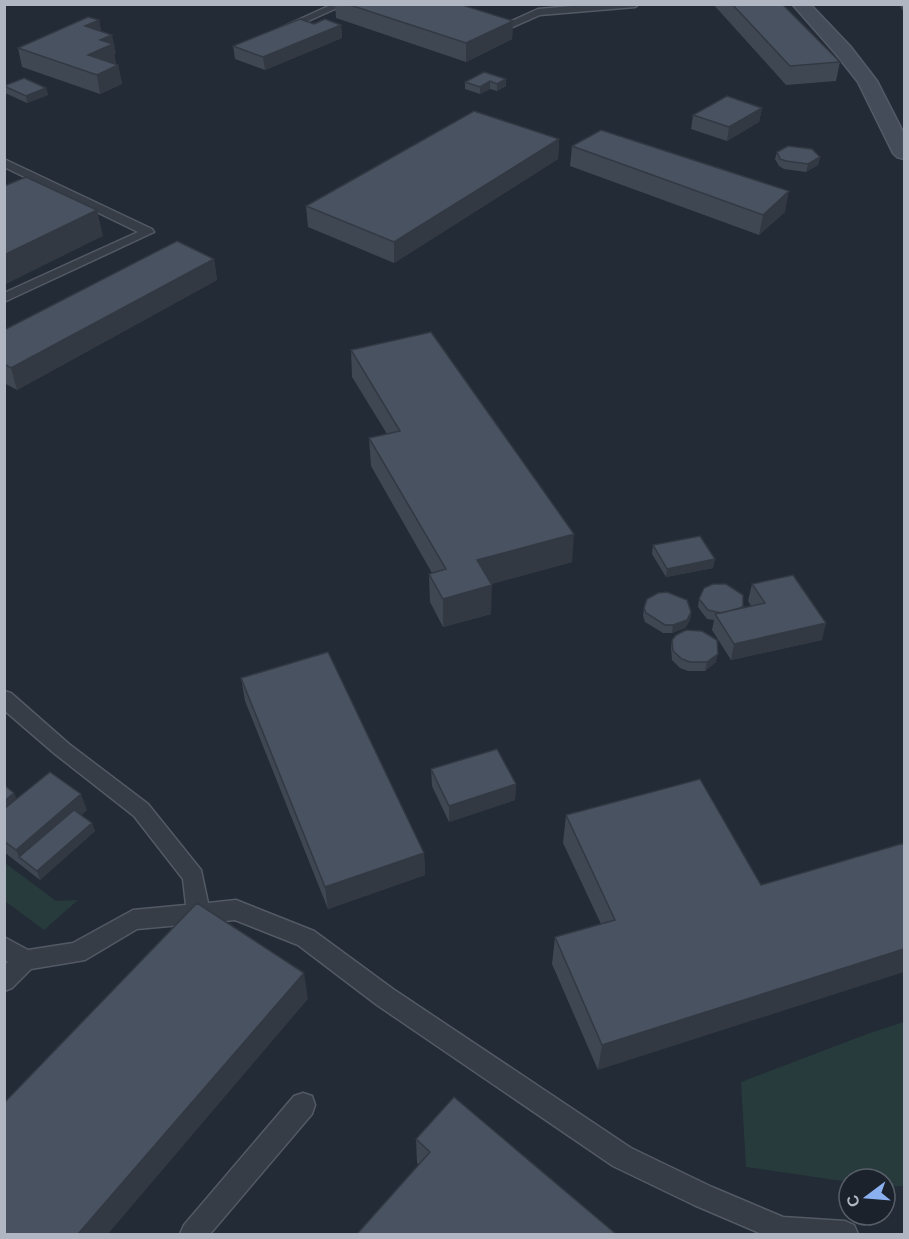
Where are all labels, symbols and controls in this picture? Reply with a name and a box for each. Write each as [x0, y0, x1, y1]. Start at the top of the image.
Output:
north arrow [837, 1167, 897, 1227]
text: С [842, 1192, 864, 1209]

